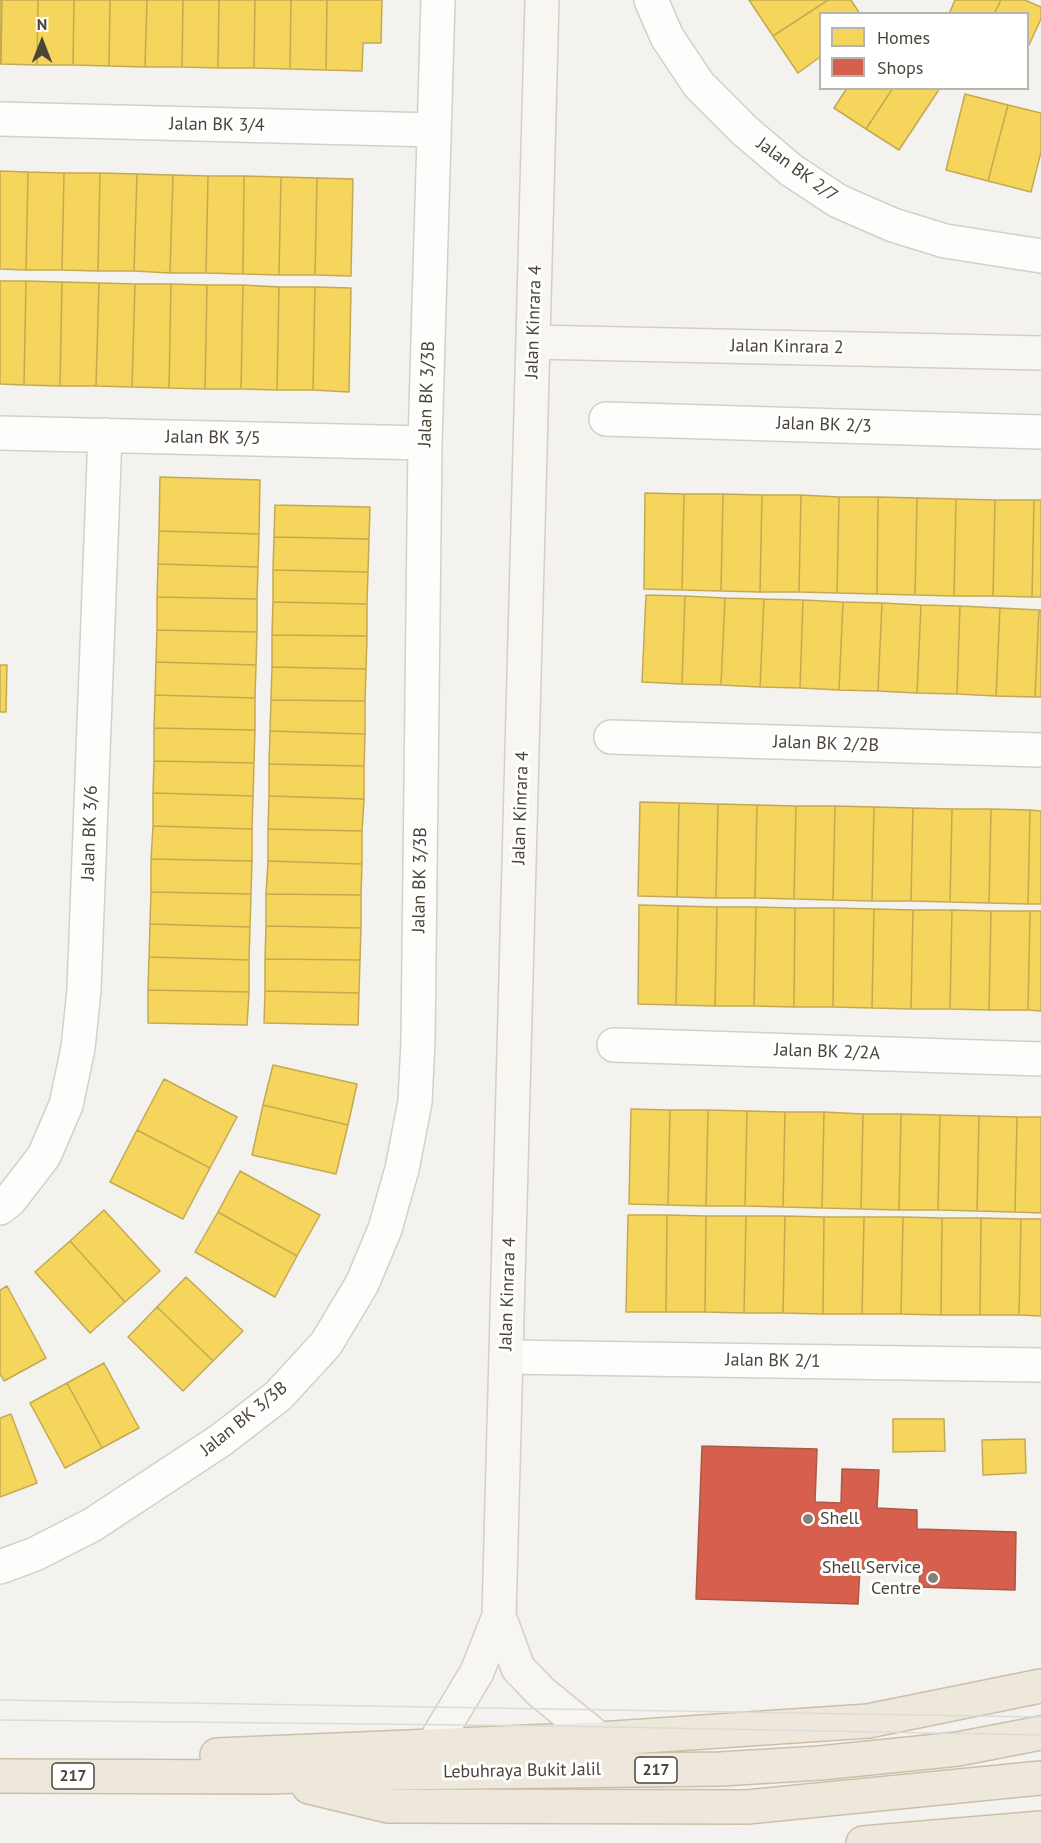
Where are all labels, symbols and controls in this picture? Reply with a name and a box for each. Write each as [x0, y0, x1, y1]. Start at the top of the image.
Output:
north arrow [12, 12, 72, 72]
legend [819, 12, 1029, 90]
text: N [37, 14, 47, 34]
text: Homes [877, 26, 930, 49]
text: Shops [877, 56, 923, 79]
street label: Jalan BK 3/4 [169, 113, 265, 137]
street label: Jalan BK 2/7 [752, 133, 842, 207]
street label: Jalan Kinrara 4 [521, 265, 547, 379]
street label: Jalan Kinrara 2 [730, 335, 844, 359]
street label: Jalan BK 3/3B [414, 341, 440, 447]
street label: Jalan BK 2/3 [776, 413, 872, 437]
street label: Jalan BK 3/5 [165, 426, 261, 450]
street label: Jalan BK 2/2B [773, 731, 879, 757]
street label: Jalan Kinrara 4 [508, 751, 534, 865]
street label: Jalan BK 3/6 [78, 785, 102, 881]
street label: Jalan BK 3/3B [408, 827, 432, 933]
street label: Jalan BK 2/2A [774, 1039, 880, 1065]
street label: Jalan Kinrara 4 [495, 1237, 521, 1351]
street label: Jalan BK 2/1 [725, 1349, 821, 1373]
street label: Jalan BK 3/3B [196, 1377, 292, 1461]
place label: Shell [820, 1508, 859, 1530]
marker: Shell [801, 1512, 815, 1526]
place label: Shell Service Centre [822, 1557, 921, 1600]
marker: Shell Service Centre [926, 1571, 940, 1585]
road number: 217 [635, 1757, 677, 1783]
street label: Lebuhraya Bukit Jalil [443, 1759, 601, 1783]
road number: 217 [52, 1763, 94, 1789]

